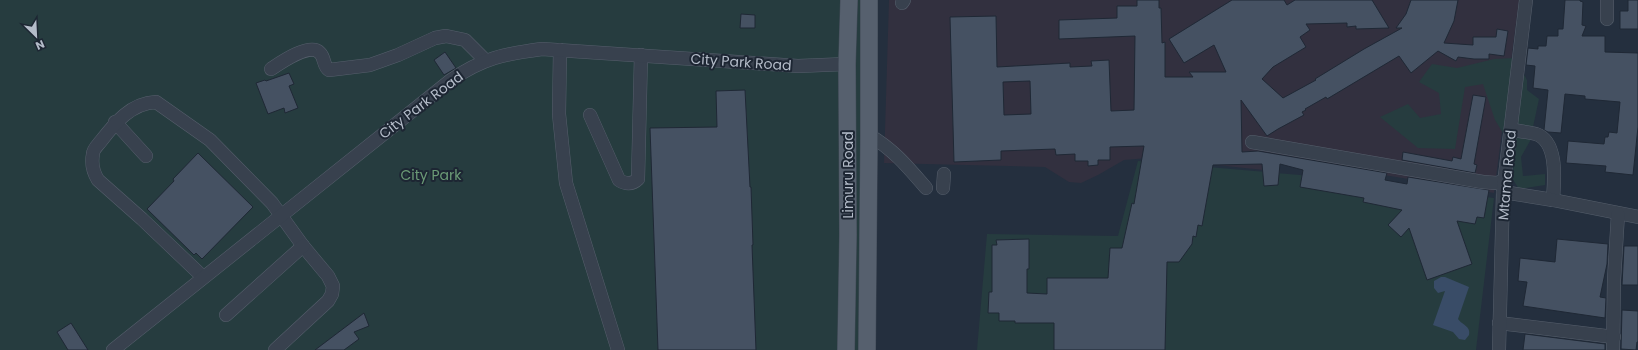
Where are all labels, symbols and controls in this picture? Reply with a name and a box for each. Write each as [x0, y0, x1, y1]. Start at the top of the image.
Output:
north arrow [16, 16, 56, 56]
text: N [33, 36, 47, 54]
street label: City Park Road [690, 48, 792, 76]
street label: City Park Road [375, 67, 467, 143]
street label: Mtama Road [1493, 129, 1521, 221]
street label: Limuru Road [838, 131, 858, 219]
park label: City Park [401, 165, 462, 185]

